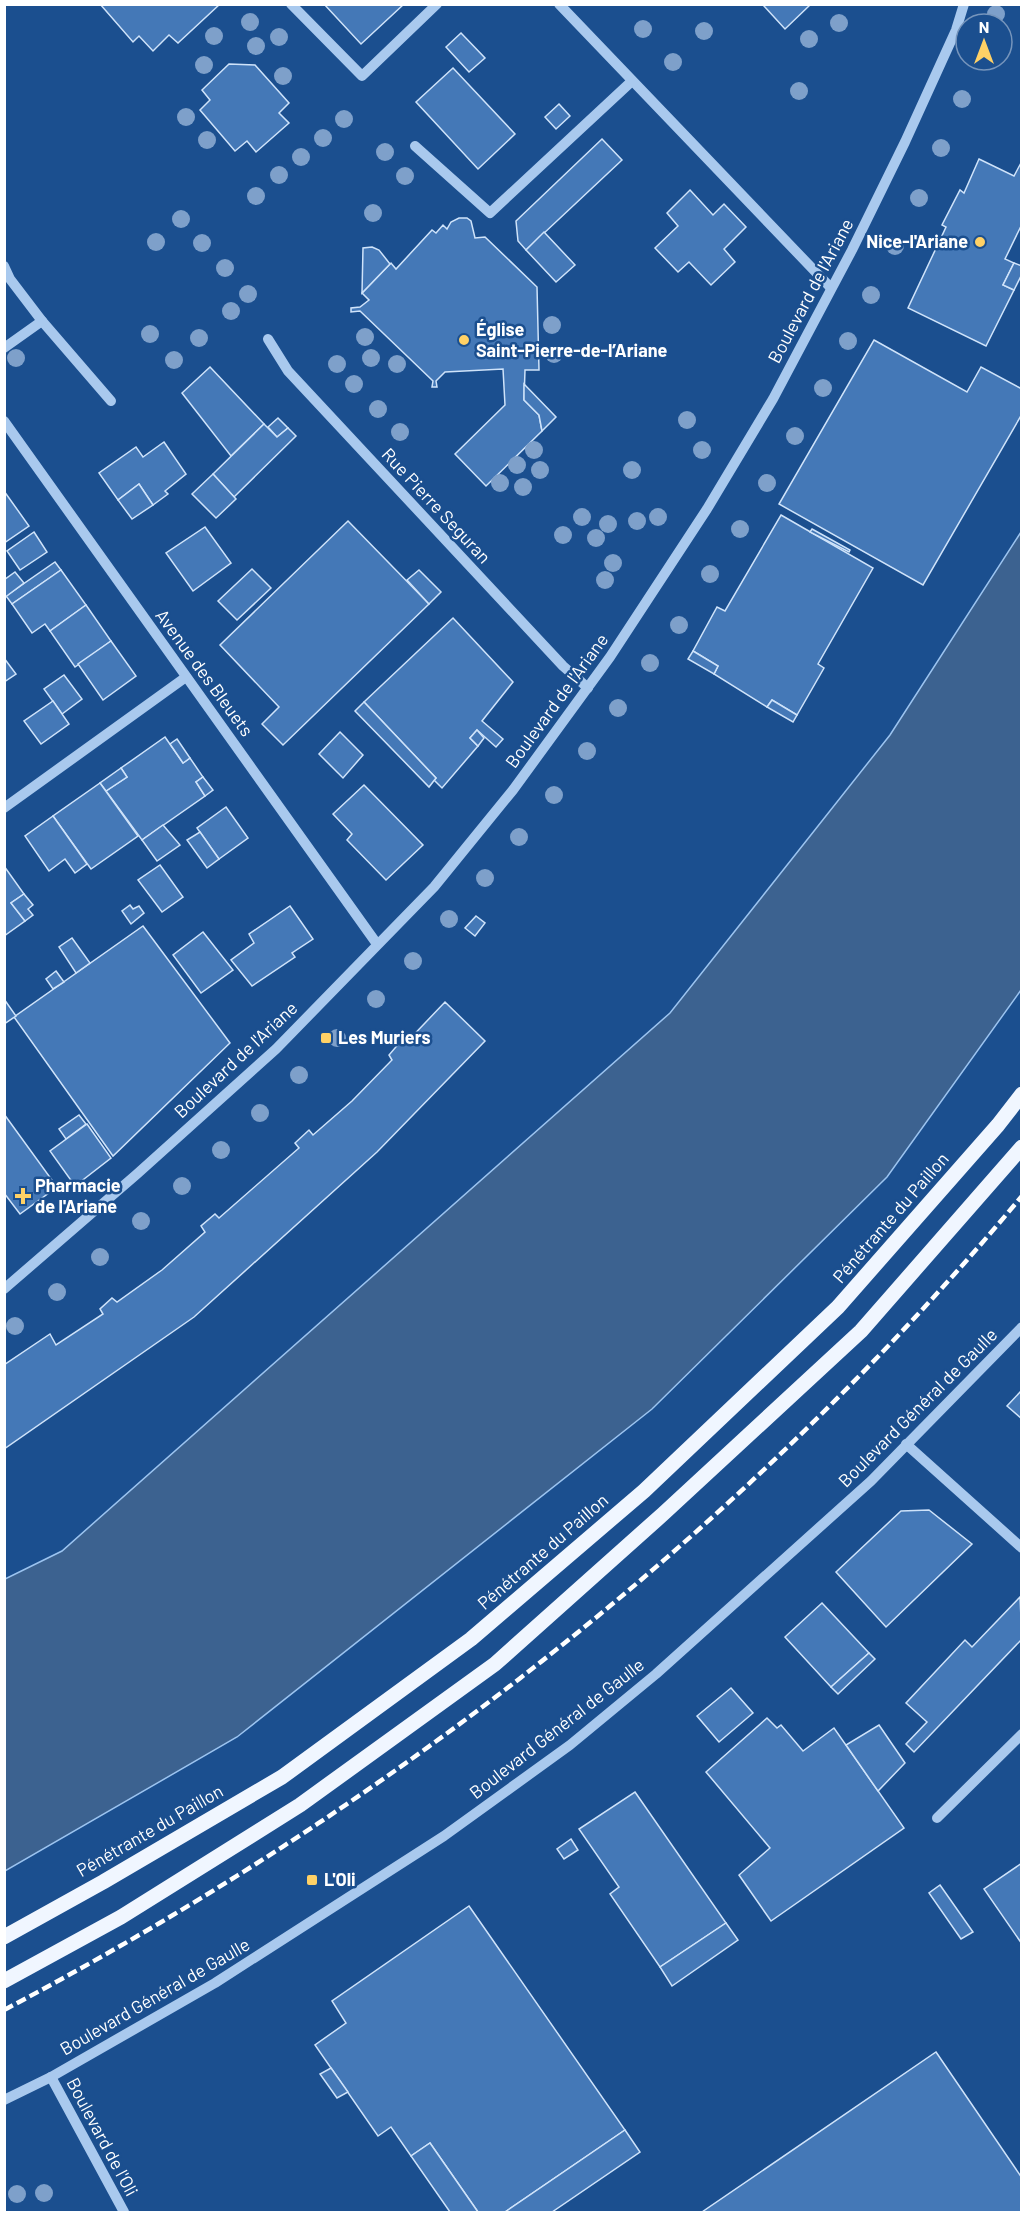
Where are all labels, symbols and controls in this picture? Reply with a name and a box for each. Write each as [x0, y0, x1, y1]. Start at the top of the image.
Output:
north arrow [954, 12, 1014, 72]
text: N [979, 17, 989, 36]
street label: Boulevard de l'Ariane [763, 214, 858, 367]
place label: Nice-l'Ariane [866, 230, 968, 252]
marker: Nice-l'Ariane [973, 235, 987, 249]
place label: Église Saint-Pierre-de-l’Ariane [476, 318, 667, 361]
marker: Église Saint-Pierre-de-l’Ariane [457, 333, 471, 347]
street label: Rue Pierre Seguran [378, 443, 496, 568]
street label: Avenue des Bleuets [151, 605, 258, 740]
street label: Boulevard de l'Ariane [500, 629, 612, 772]
street label: Boulevard de l'Ariane [169, 996, 302, 1122]
place label: Les Muriers [338, 1026, 430, 1048]
marker: Les Muriers [319, 1031, 333, 1045]
street label: Pénétrante du Paillon [828, 1148, 953, 1287]
place label: Pharmacie de l'Ariane [35, 1174, 121, 1217]
marker: Pharmacie de l'Ariane [16, 1189, 30, 1203]
street label: Boulevard Général de Gaulle [833, 1323, 1001, 1491]
street label: Pénétrante du Paillon [473, 1489, 612, 1614]
street label: Boulevard Général de Gaulle [465, 1653, 648, 1803]
street label: Pénétrante du Paillon [72, 1779, 227, 1881]
place label: L'Oli [324, 1868, 356, 1890]
marker: L'Oli [305, 1873, 319, 1887]
street label: Boulevard Général de Gaulle [56, 1933, 253, 2060]
street label: Boulevard de l'Oli [62, 2073, 143, 2200]

